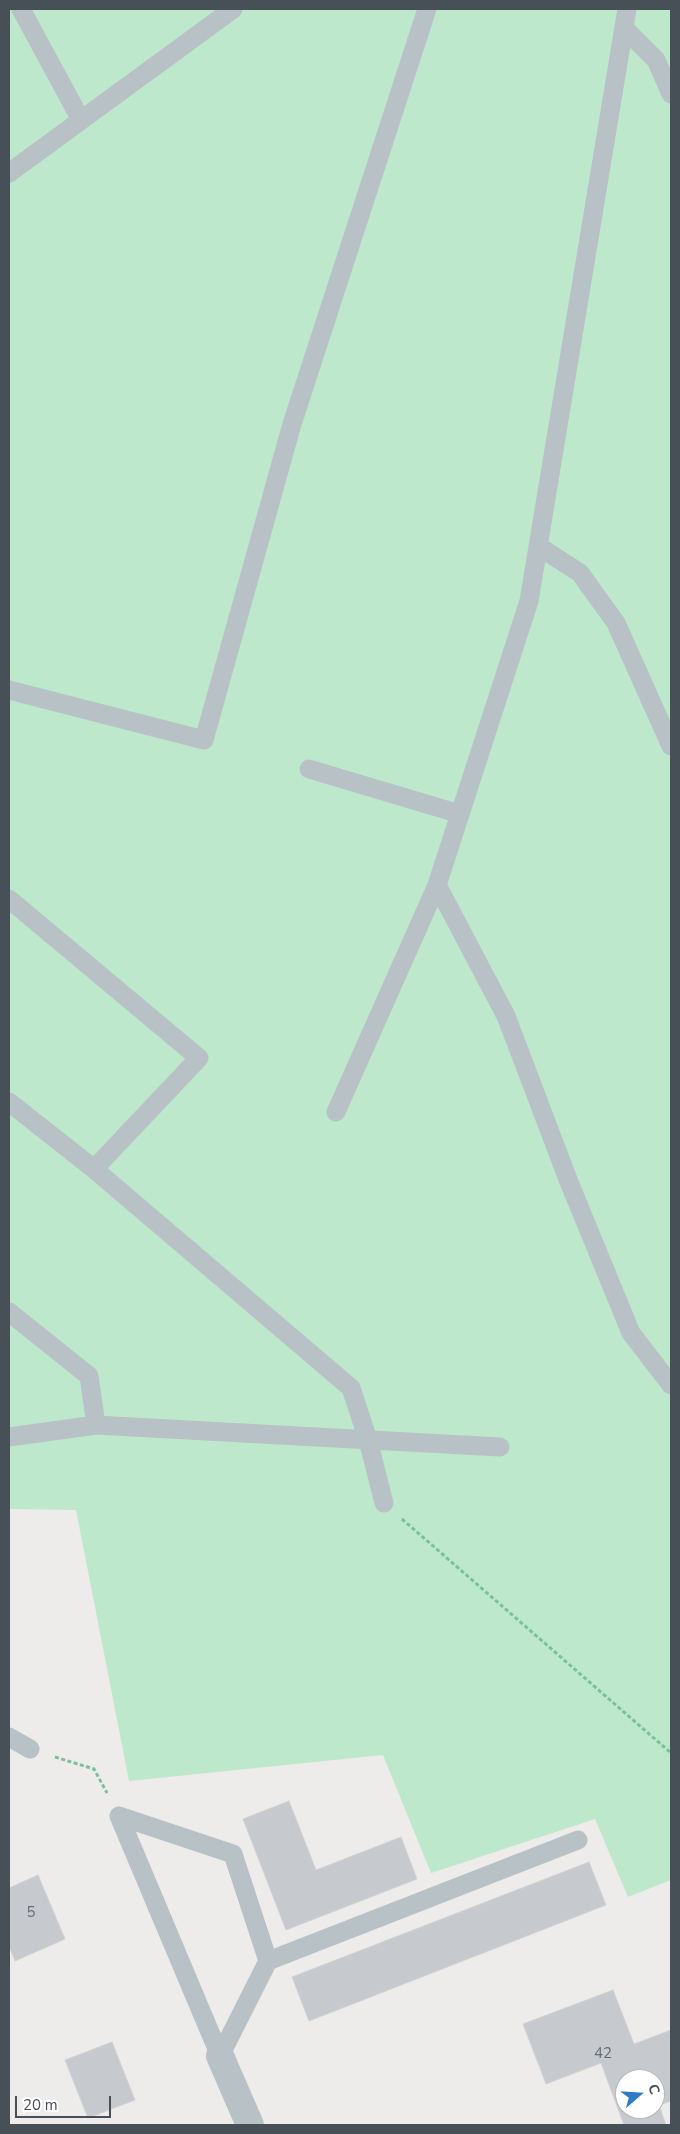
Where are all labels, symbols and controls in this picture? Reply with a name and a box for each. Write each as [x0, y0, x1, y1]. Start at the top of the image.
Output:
house number: 5 [27, 1904, 35, 1922]
house number: 42 [594, 2045, 612, 2063]
north arrow [615, 2069, 665, 2119]
text: С [643, 2082, 664, 2097]
scale bar [18, 2086, 114, 2118]
text: 20 m [23, 2095, 58, 2115]

